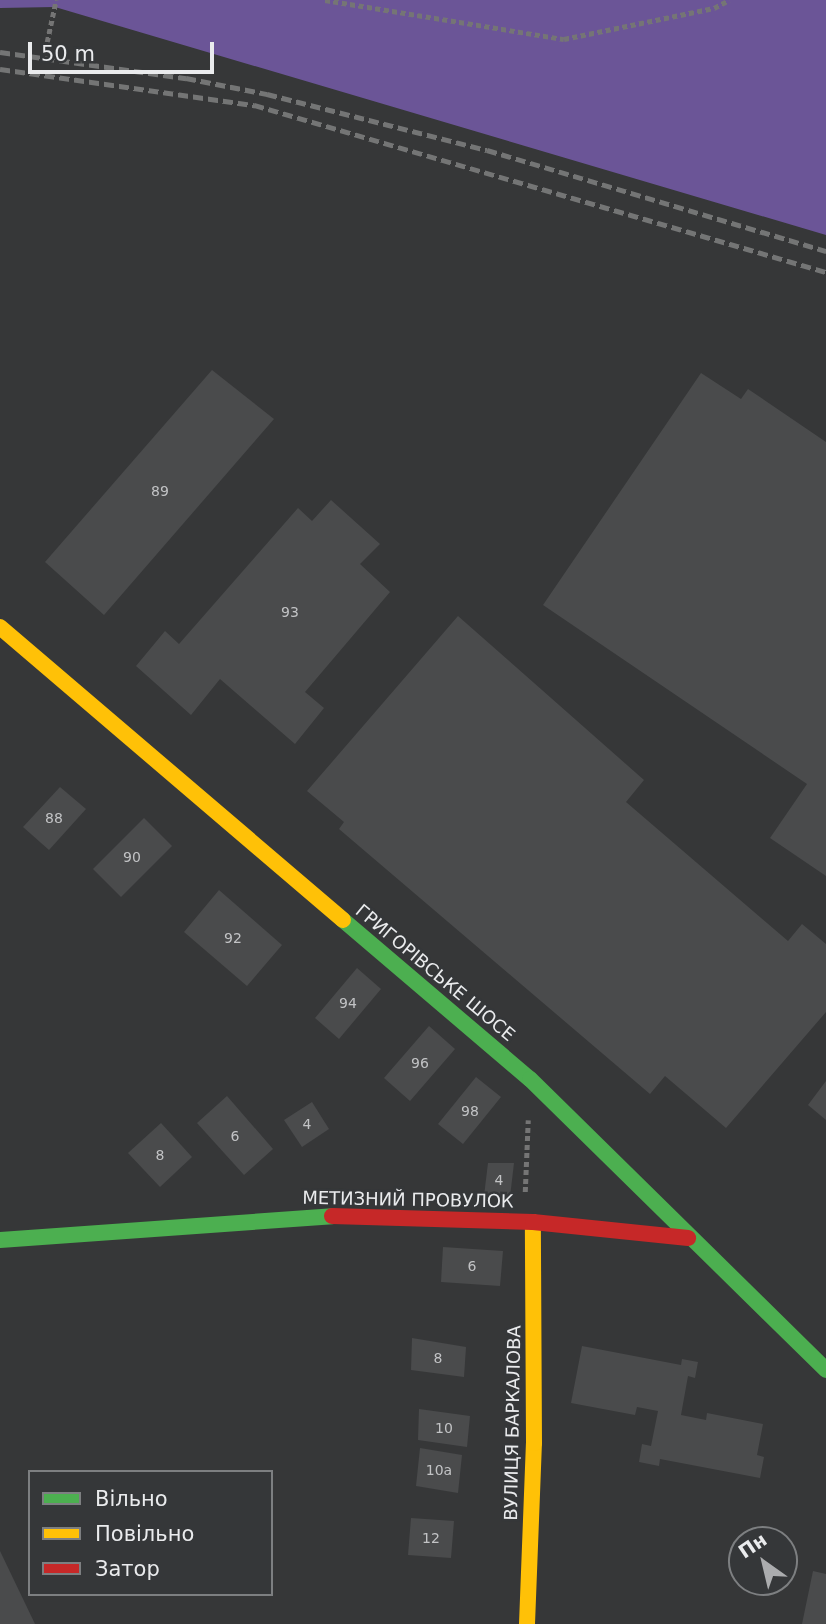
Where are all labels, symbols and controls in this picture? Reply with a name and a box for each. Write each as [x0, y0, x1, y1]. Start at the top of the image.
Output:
scale bar [32, 28, 217, 72]
text: 50 m [41, 42, 95, 66]
house number: 89 [151, 483, 169, 499]
house number: 93 [281, 604, 299, 620]
house number: 88 [45, 810, 63, 826]
house number: 90 [123, 849, 141, 865]
street label: ГРИГОРІВСЬКЕ ШОСЕ [351, 900, 519, 1046]
house number: 92 [224, 930, 242, 946]
house number: 94 [339, 995, 357, 1011]
house number: 96 [411, 1055, 429, 1071]
house number: 98 [461, 1103, 479, 1119]
house number: 4 [303, 1116, 311, 1132]
house number: 6 [231, 1128, 239, 1144]
house number: 8 [156, 1147, 164, 1163]
house number: 4 [495, 1172, 503, 1188]
street label: МЕТИЗНИЙ ПРОВУЛОК [302, 1187, 514, 1213]
house number: 6 [468, 1258, 476, 1274]
street label: ВУЛИЦЯ БАРКАЛОВА [500, 1325, 526, 1521]
house number: 8 [434, 1350, 442, 1366]
house number: 10 [435, 1420, 453, 1436]
house number: 10а [426, 1462, 452, 1478]
legend [28, 1470, 273, 1596]
text: Вільно [95, 1487, 168, 1511]
text: Повільно [95, 1522, 194, 1546]
north arrow [728, 1526, 798, 1596]
text: Пн [734, 1528, 771, 1562]
house number: 12 [422, 1530, 440, 1546]
text: Затор [95, 1557, 160, 1581]

